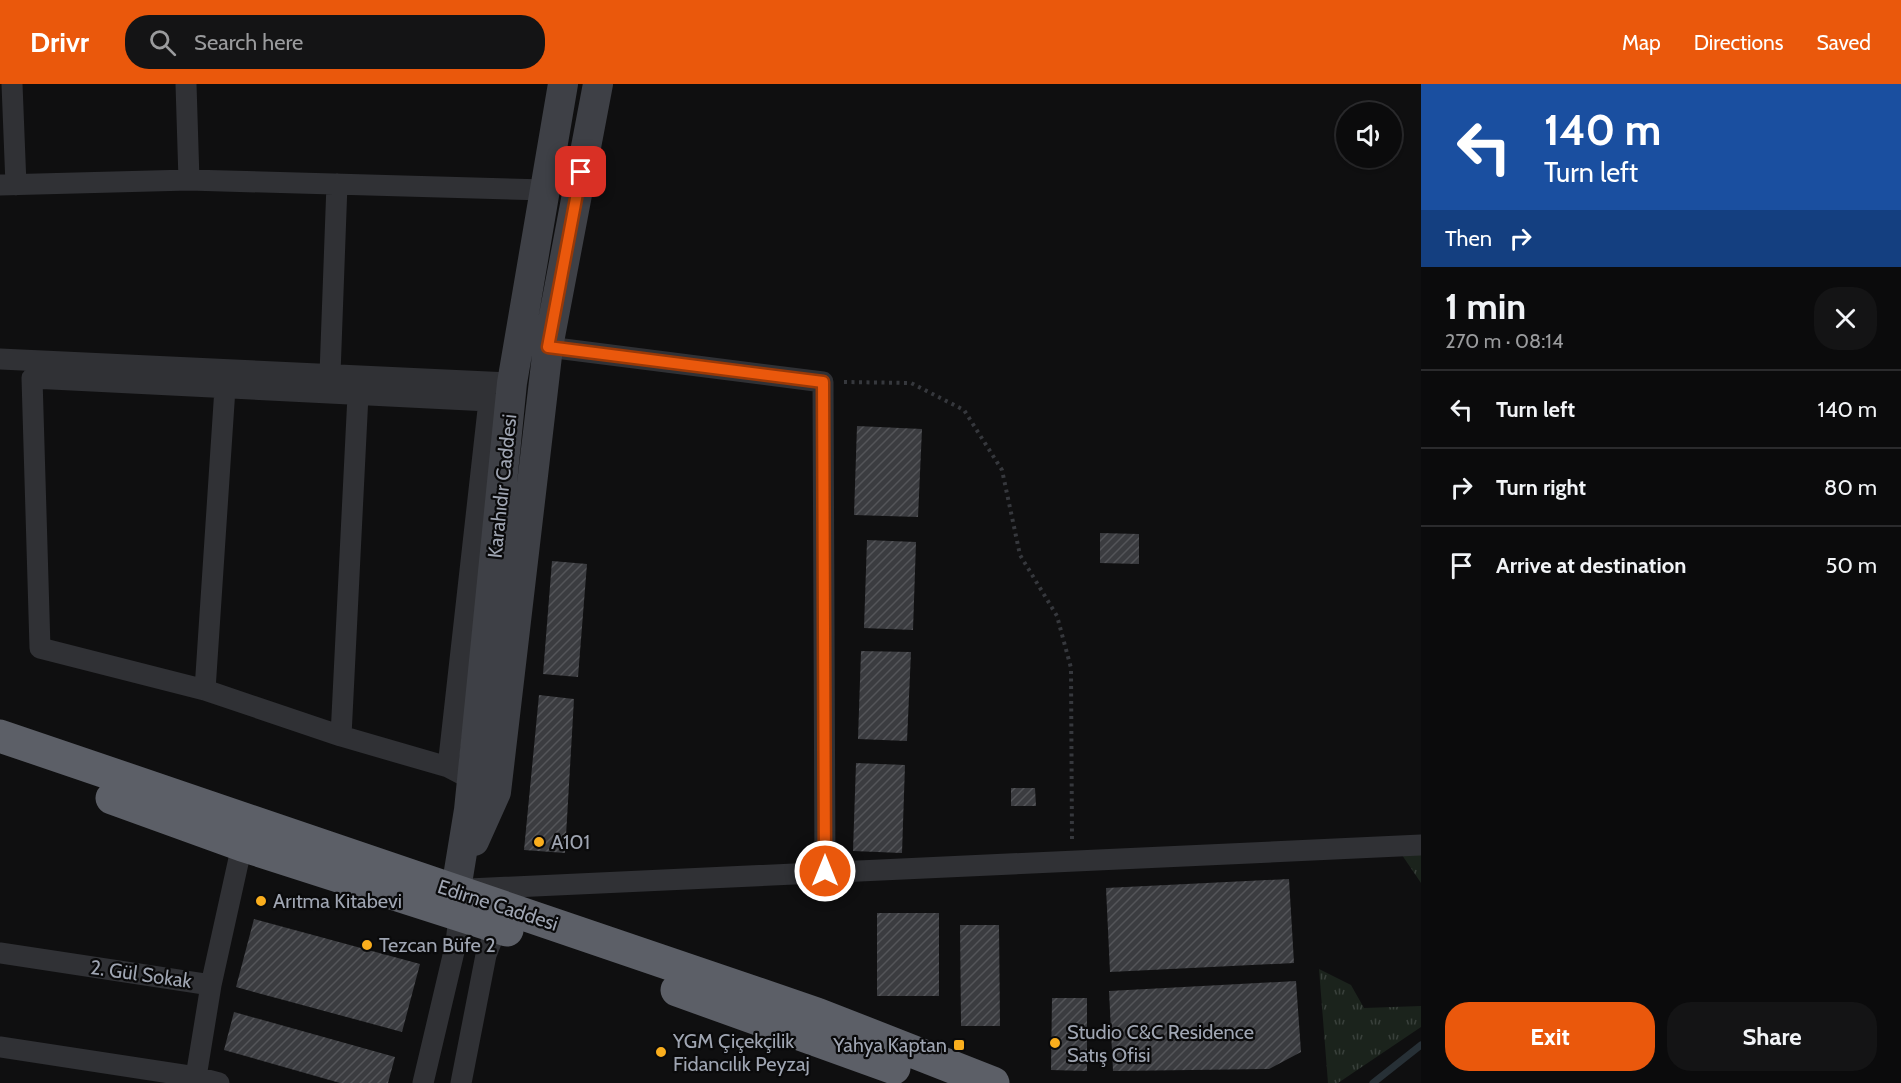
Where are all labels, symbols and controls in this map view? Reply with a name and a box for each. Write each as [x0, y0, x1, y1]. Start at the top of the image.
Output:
search box [125, 15, 545, 69]
text: Drivr [30, 25, 89, 59]
icon: search [146, 26, 179, 59]
text: Search here [194, 29, 303, 56]
text: Map [1622, 30, 1661, 55]
text: Directions [1694, 30, 1783, 55]
text: Saved [1816, 30, 1871, 55]
map controls [1336, 102, 1402, 168]
button: sound [1336, 102, 1402, 168]
text: 140 m [1544, 104, 1661, 156]
icon: left [1445, 108, 1523, 186]
pin [555, 146, 606, 197]
icon: arrive [564, 155, 597, 188]
text: Turn left [1544, 156, 1638, 189]
icon: right [1504, 222, 1537, 255]
text: Then [1445, 225, 1492, 252]
text: 1 min [1445, 284, 1526, 328]
button: close [1814, 287, 1877, 350]
text: 270 m · 08:14 [1445, 329, 1563, 353]
icon: left [1445, 393, 1478, 426]
text: Turn left [1496, 396, 1575, 423]
text: 140 m [1818, 396, 1877, 423]
street label: Karahıdır Caddesi [482, 413, 522, 559]
icon: right [1445, 471, 1478, 504]
text: Turn right [1496, 474, 1586, 501]
text: 80 m [1824, 474, 1877, 501]
icon: arrive [1445, 549, 1478, 582]
text: Arrive at destination [1496, 552, 1686, 579]
text: 50 m [1825, 552, 1877, 579]
place label: A101 [551, 830, 590, 854]
marker: A101 [532, 835, 546, 849]
position arrow [793, 839, 857, 903]
street label: Edirne Caddesi [435, 874, 561, 936]
place label: Arıtma Kitabevi [273, 889, 402, 913]
marker: Arıtma Kitabevi [254, 894, 268, 908]
place label: Tezcan Büfe 2 [379, 933, 496, 957]
marker: Tezcan Büfe 2 [360, 938, 374, 952]
street label: 2. Gül Sokak [89, 955, 193, 993]
button: Exit [1445, 1002, 1655, 1071]
button: Share [1667, 1002, 1877, 1071]
place label: Studio C&C Residence Satış Ofisi [1067, 1020, 1254, 1067]
place label: YGM Çiçekçilik Fidancılık Peyzaj [672, 1029, 810, 1076]
place label: Yahya Kaptan [832, 1033, 947, 1057]
marker: Studio C&C Residence Satış Ofisi [1048, 1036, 1062, 1050]
marker: Yahya Kaptan [952, 1038, 966, 1052]
marker: YGM Çiçekçilik Fidancılık Peyzaj [654, 1045, 668, 1059]

